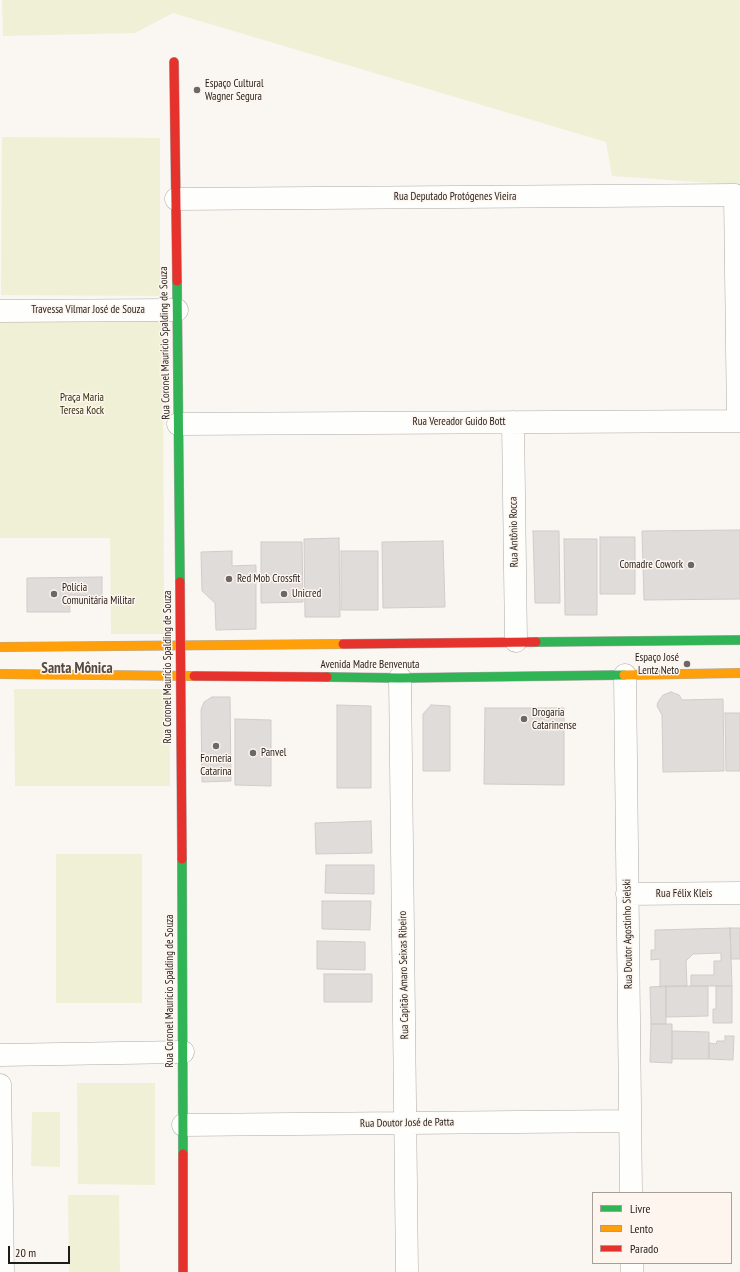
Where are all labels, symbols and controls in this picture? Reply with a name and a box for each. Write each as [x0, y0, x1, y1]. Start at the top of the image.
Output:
place label: Espaço Cultural Wagner Segura [205, 77, 263, 103]
marker: Espaço Cultural Wagner Segura [192, 85, 202, 95]
street label: Rua Deputado Protógenes Vieira [394, 190, 516, 204]
street label: Rua Coronel Maurício Spalding de Souza [157, 266, 173, 420]
street label: Travessa Vilmar José de Souza [31, 303, 145, 317]
park label: Praça Maria Teresa Kock [60, 391, 104, 417]
street label: Rua Vereador Guido Bott [412, 415, 506, 429]
street label: Rua Antônio Rocca [507, 497, 521, 567]
place label: Comadre Cowork [619, 558, 683, 572]
marker: Comadre Cowork [686, 560, 696, 570]
place label: Red Mob Crossfit [237, 572, 300, 586]
marker: Red Mob Crossfit [224, 574, 234, 584]
place label: Polícia Comunitária Militar [62, 581, 135, 607]
place label: Unicred [292, 587, 321, 601]
marker: Polícia Comunitária Militar [49, 589, 59, 599]
marker: Unicred [279, 589, 289, 599]
street label: Rua Coronel Maurício Spalding de Souza [161, 590, 175, 744]
place label: Espaço José Lentz Neto [635, 651, 679, 677]
street label: Avenida Madre Benvenuta [321, 658, 419, 672]
marker: Espaço José Lentz Neto [682, 659, 692, 669]
district label: Santa Mônica [41, 660, 113, 678]
place label: Drogaria Catarinense [532, 706, 577, 732]
marker: Drogaria Catarinense [519, 714, 529, 724]
marker: Forneria Catarina [211, 741, 221, 751]
place label: Panvel [261, 746, 286, 760]
marker: Panvel [248, 748, 258, 758]
place label: Forneria Catarina [200, 752, 232, 778]
street label: Rua Doutor Agostinho Sielski [620, 879, 636, 989]
street label: Rua Félix Kleis [656, 887, 712, 901]
street label: Rua Capitão Amaro Seixas Ribeiro [396, 911, 412, 1039]
street label: Rua Coronel Maurício Spalding de Souza [163, 914, 177, 1068]
street label: Rua Doutor José de Patta [360, 1116, 454, 1130]
legend [592, 1192, 732, 1264]
text: Livre [630, 1201, 650, 1216]
text: Lento [630, 1221, 653, 1236]
scale bar [10, 1238, 72, 1264]
text: Parado [630, 1241, 658, 1256]
text: 20 m [15, 1245, 36, 1260]

